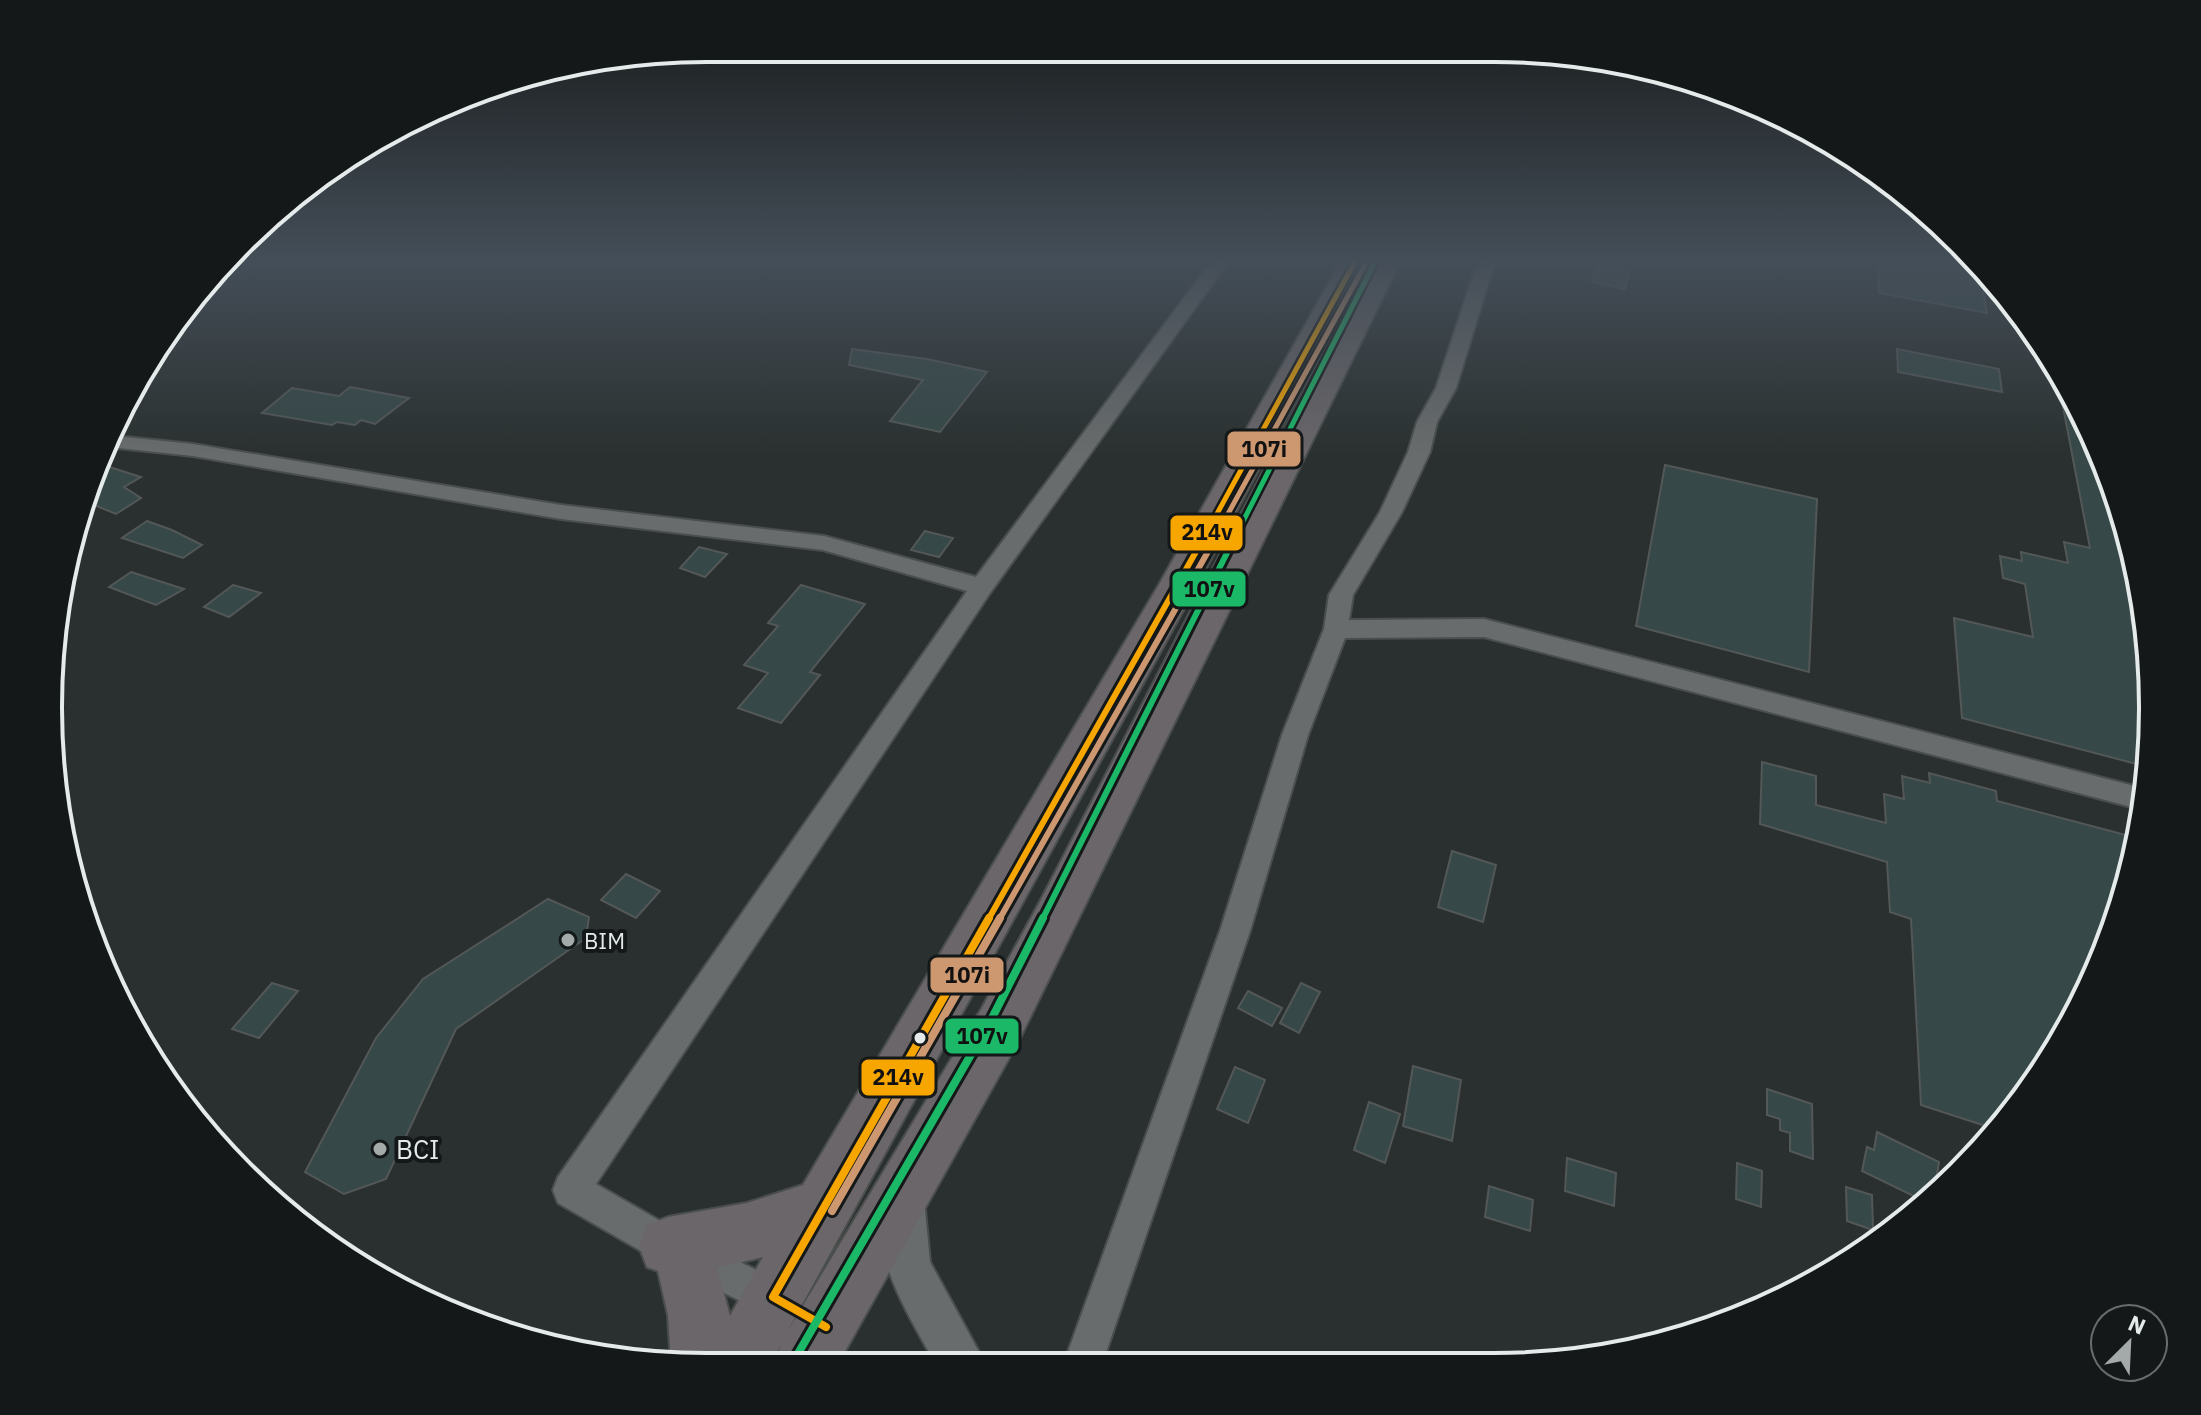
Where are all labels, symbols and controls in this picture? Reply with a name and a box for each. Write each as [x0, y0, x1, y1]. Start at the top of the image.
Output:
line badge: 107i [1226, 430, 1302, 468]
text: 107i [1241, 434, 1287, 463]
line badge: 214v [1169, 514, 1244, 552]
text: 214v [1181, 517, 1233, 546]
line badge: 107v [1171, 570, 1247, 608]
text: 107v [1183, 574, 1235, 603]
place label: BIM [584, 926, 625, 955]
marker: BIM [559, 931, 577, 949]
line badge: 107i [929, 956, 1005, 994]
text: 107i [944, 960, 990, 989]
line badge: 107v [944, 1017, 1020, 1055]
text: 107v [956, 1021, 1008, 1050]
unlabelled marker [912, 1030, 928, 1046]
line badge: 214v [860, 1058, 936, 1097]
text: 214v [872, 1062, 924, 1091]
place label: BCI [396, 1132, 440, 1166]
marker: BCI [371, 1140, 389, 1158]
north arrow [2089, 1303, 2169, 1383]
text: N [2124, 1308, 2151, 1341]

